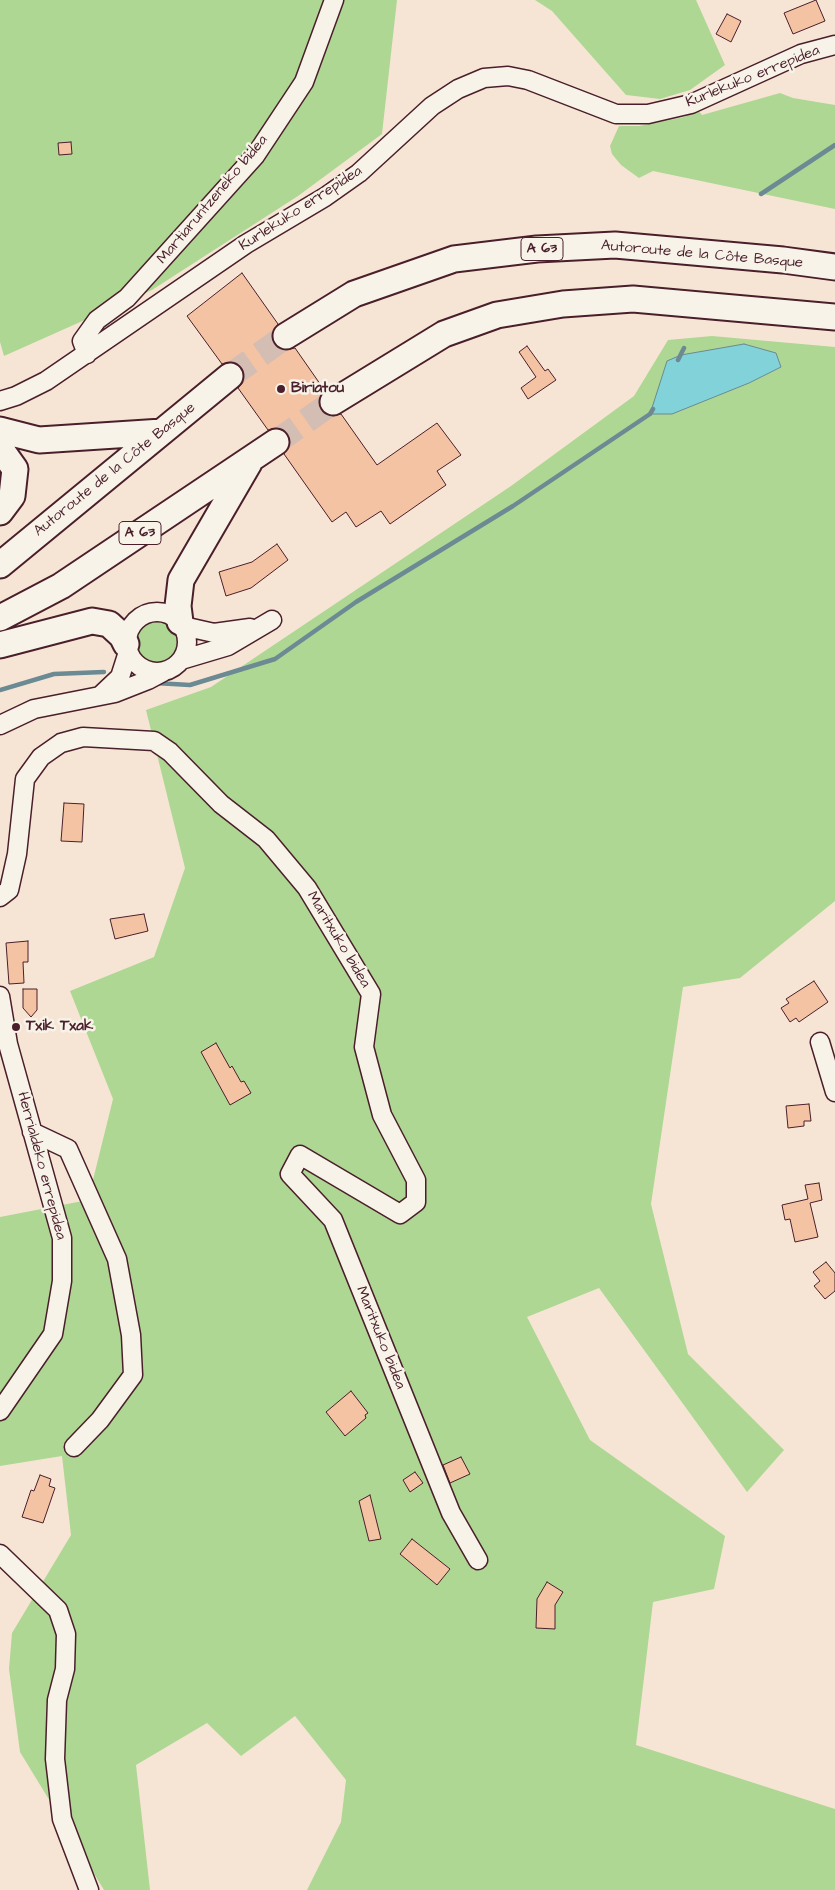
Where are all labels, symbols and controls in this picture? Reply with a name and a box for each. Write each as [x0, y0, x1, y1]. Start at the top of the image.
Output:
street label: Kurlekuko errepidea [683, 42, 823, 112]
street label: Martiaruntzeneko bidea [154, 132, 272, 268]
street label: Kurlekuko errepidea [236, 163, 366, 255]
street label: Autoroute de la Côte Basque [600, 237, 804, 273]
road number: A 63 [521, 238, 563, 260]
place label: Biriatou [291, 380, 344, 398]
marker: Biriatou [275, 383, 287, 395]
street label: Autoroute de la Côte Basque [31, 399, 199, 541]
road number: A 63 [119, 522, 161, 544]
street label: Maritxuko bidea [302, 889, 374, 991]
place label: Txik Txak [26, 1018, 93, 1036]
marker: Txik Txak [10, 1021, 22, 1033]
street label: Herrialdeko errepidea [13, 1090, 69, 1242]
street label: Maritxuko bidea [351, 1284, 409, 1392]

